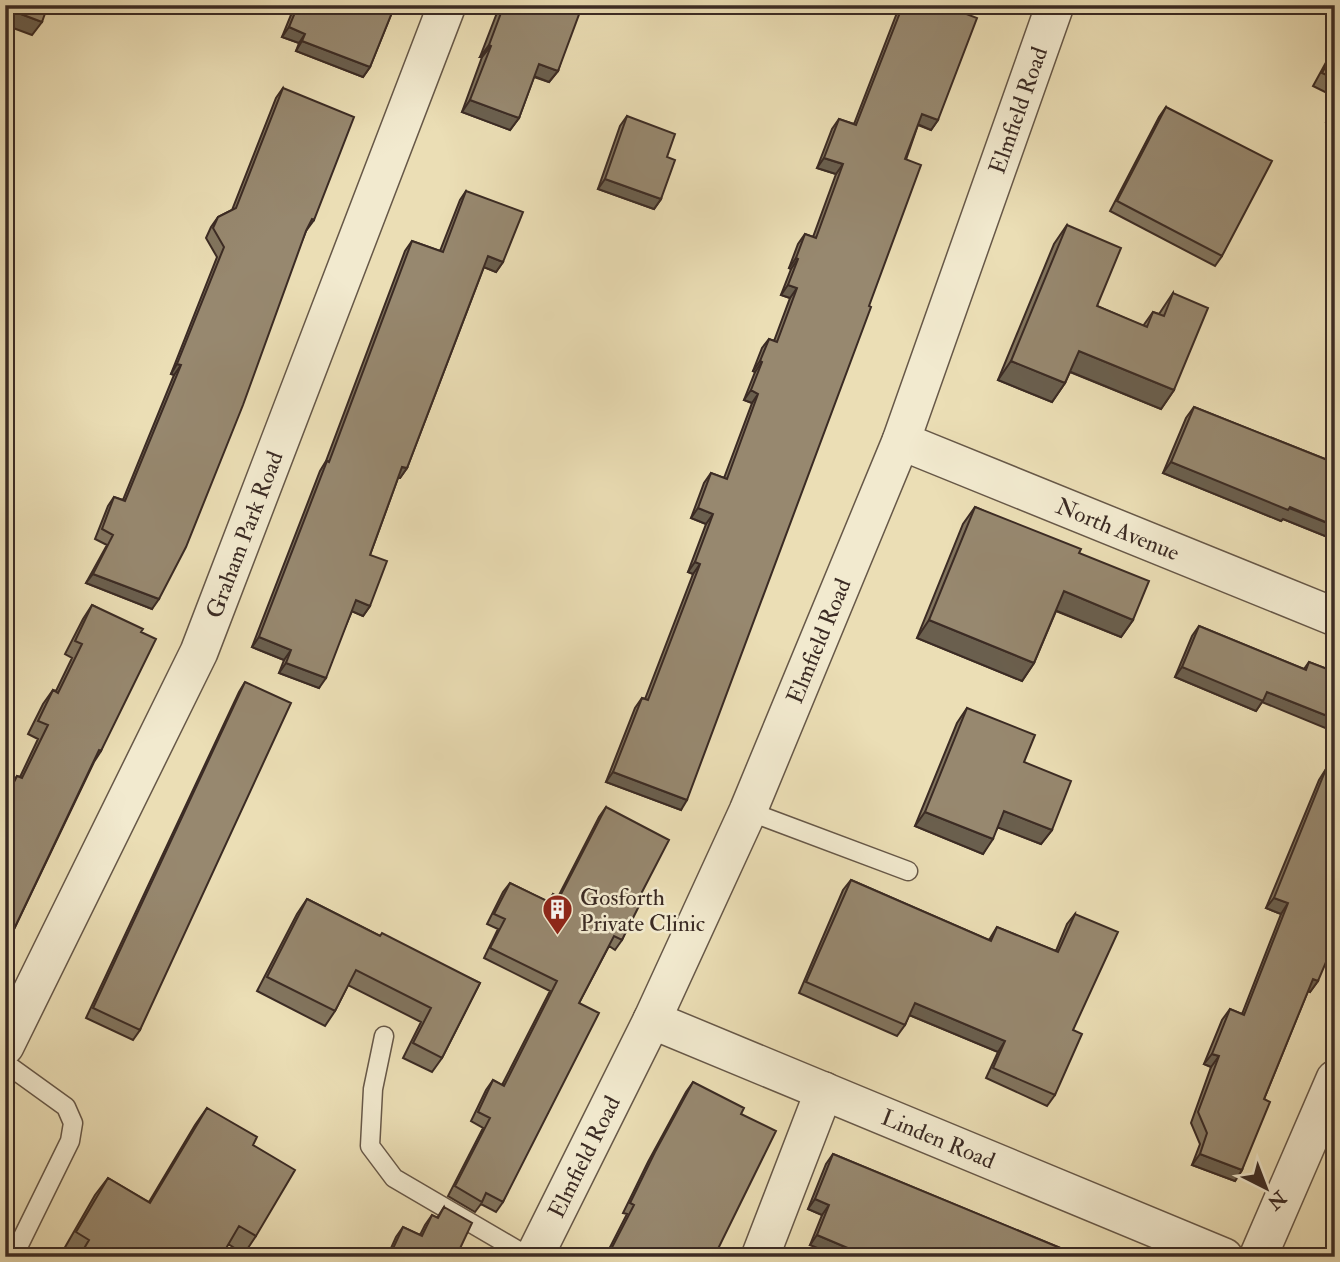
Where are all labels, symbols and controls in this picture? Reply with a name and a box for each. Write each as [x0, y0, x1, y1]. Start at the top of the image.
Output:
street label: Elmfield Road [983, 43, 1054, 178]
street label: Graham Park Road [199, 447, 290, 622]
street label: North Avenue [1052, 491, 1184, 568]
street label: Elmfield Road [780, 574, 858, 708]
place label: Gosforth Private Clinic [580, 883, 705, 938]
building icon: Gosforth Private Clinic [540, 893, 574, 937]
street label: Elmfield Road [542, 1091, 627, 1223]
street label: Linden Road [877, 1103, 999, 1176]
north arrow [1232, 1154, 1302, 1224]
text: N [1262, 1185, 1292, 1215]

